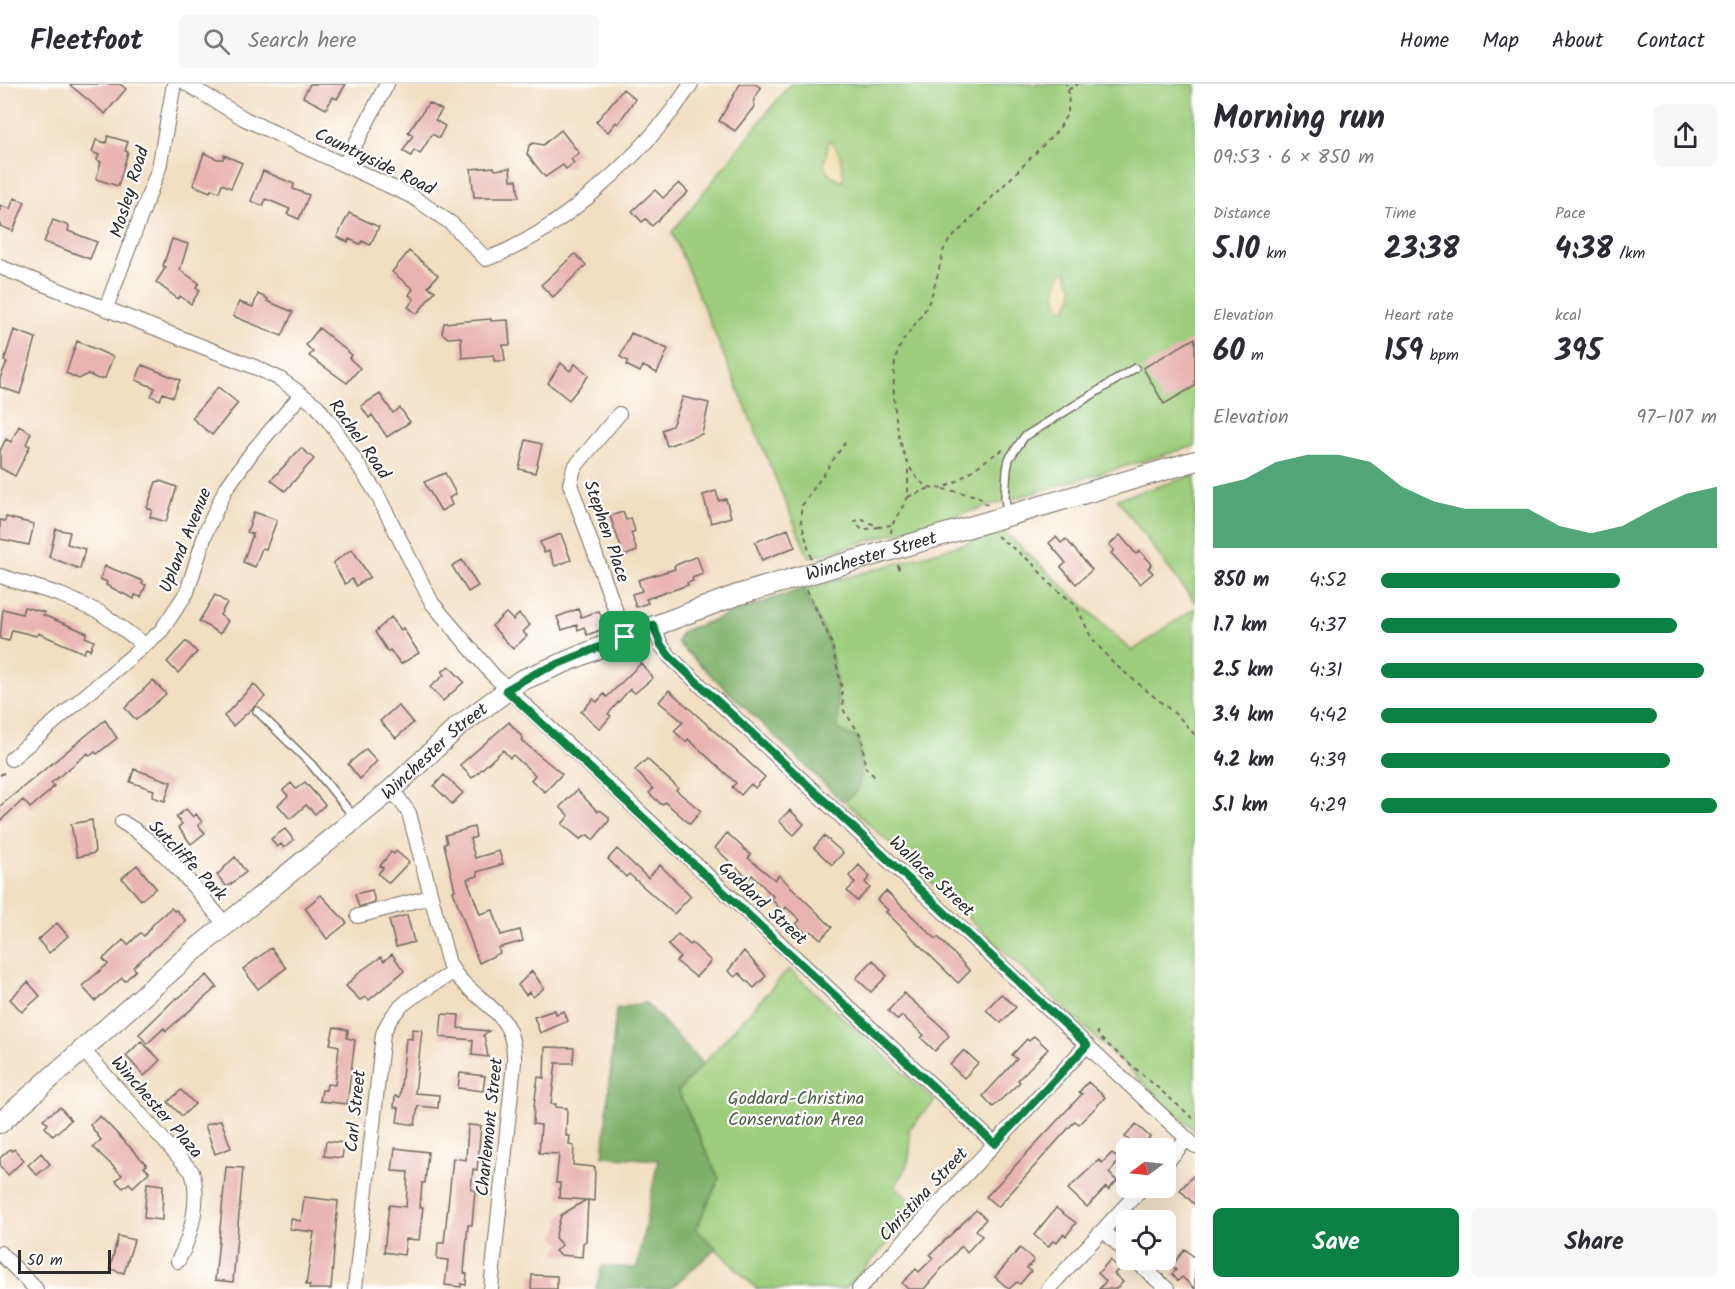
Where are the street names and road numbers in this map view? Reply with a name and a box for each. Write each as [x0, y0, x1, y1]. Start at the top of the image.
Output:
street label: Countryside Road [309, 121, 440, 205]
street label: Mosley Road [103, 142, 158, 242]
street label: Rachel Road [320, 394, 398, 487]
street label: Stephen Place [575, 476, 637, 587]
street label: Upland Avenue [152, 484, 221, 597]
street label: Winchester Street [802, 524, 941, 590]
street label: Winchester Street [375, 696, 496, 808]
street label: Sutcliffe Park [141, 814, 234, 909]
street label: Wallace Street [881, 829, 981, 925]
street label: Goddard Street [711, 855, 814, 954]
street label: Winchester Plaza [103, 1050, 209, 1166]
street label: Charlemont Street [469, 1055, 512, 1198]
street label: Carl Street [338, 1068, 375, 1154]
street label: Christina Street [872, 1140, 976, 1249]

